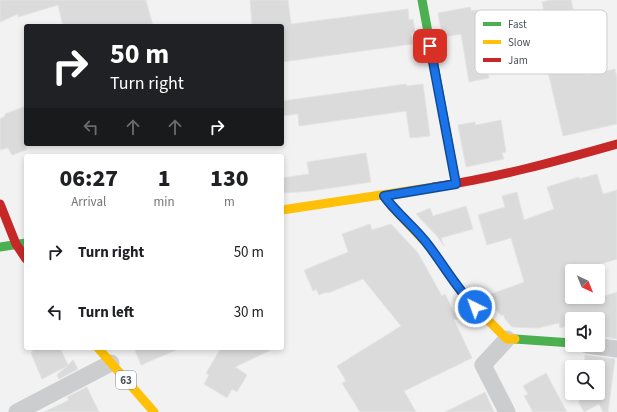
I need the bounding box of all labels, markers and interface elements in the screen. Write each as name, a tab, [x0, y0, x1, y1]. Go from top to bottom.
legend	[475, 10, 607, 74]
text: Fast	[508, 17, 527, 32]
pin	[413, 29, 447, 63]
text: 50 m	[110, 34, 169, 74]
icon: arrive	[419, 35, 441, 57]
text: Slow	[508, 35, 531, 50]
icon: right	[44, 40, 96, 92]
text: Jam	[508, 53, 528, 68]
text: Turn right	[110, 71, 184, 96]
icon: left	[80, 116, 102, 138]
icon: ahead	[122, 116, 144, 138]
icon: ahead	[164, 116, 186, 138]
icon: right	[206, 116, 228, 138]
text: 06:27	[59, 161, 118, 196]
text: 1	[158, 161, 171, 196]
text: 130	[210, 161, 249, 196]
text: Arrival	[71, 193, 106, 211]
text: min	[154, 193, 175, 211]
text: m	[224, 193, 235, 211]
icon: right	[44, 241, 66, 263]
text: Turn right	[78, 242, 144, 263]
text: 50 m	[234, 242, 264, 263]
north arrow	[565, 264, 605, 304]
map controls	[565, 264, 605, 400]
position arrow	[454, 286, 496, 328]
icon: left	[44, 301, 66, 323]
text: Turn left	[78, 302, 134, 323]
text: 30 m	[234, 302, 264, 323]
button: sound	[565, 312, 605, 352]
button: search	[565, 360, 605, 400]
road number: 63	[116, 371, 136, 389]

